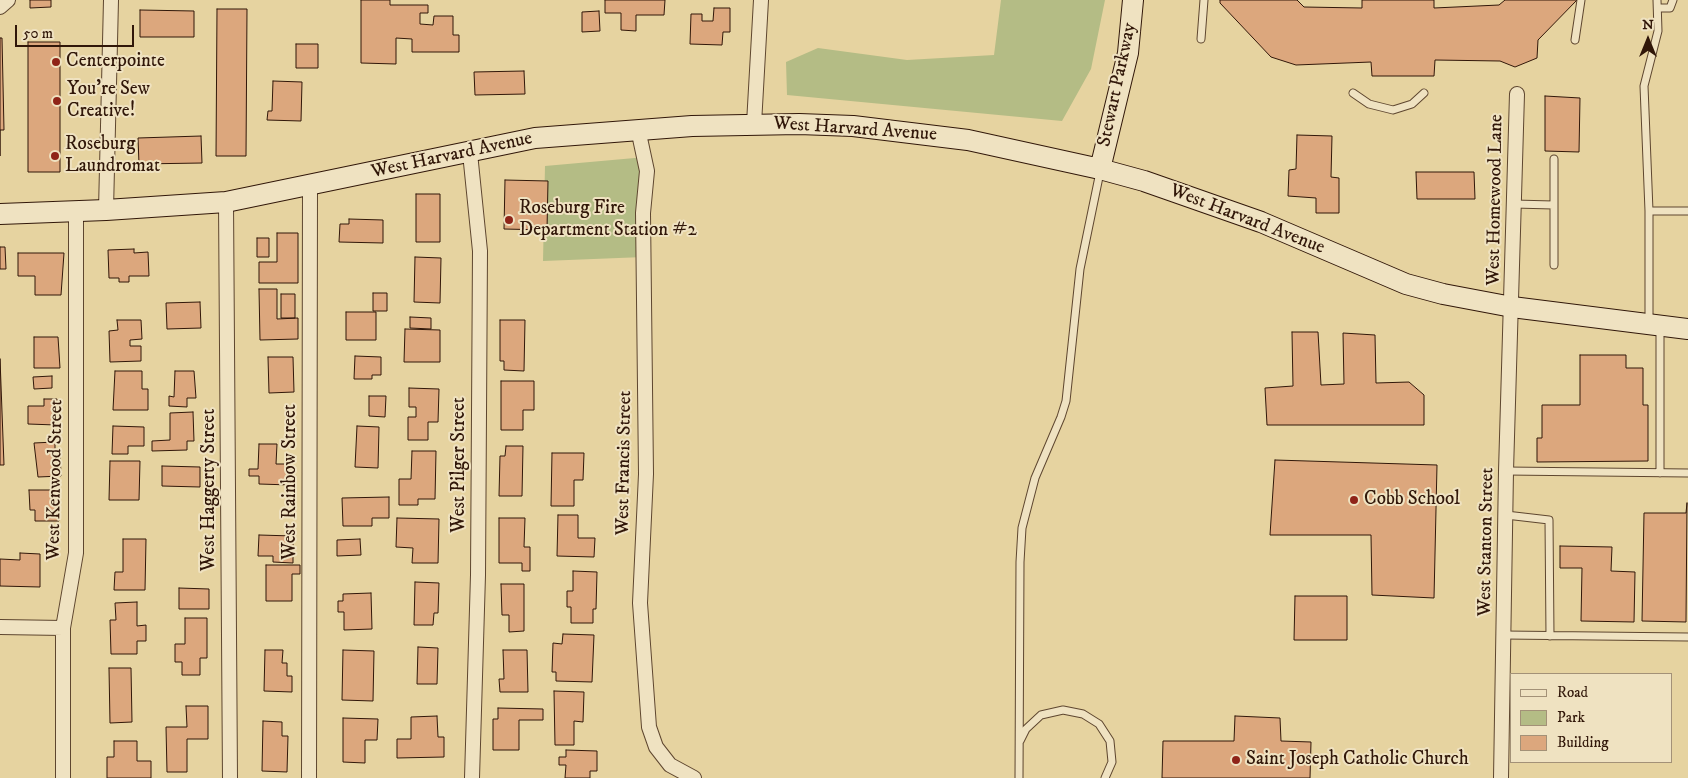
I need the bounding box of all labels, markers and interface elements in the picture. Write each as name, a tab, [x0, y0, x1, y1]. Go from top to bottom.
scale bar	[18, 15, 136, 47]
north arrow	[1623, 15, 1673, 65]
text: N	[1642, 16, 1654, 34]
street label: Stewart Parkway	[1094, 21, 1142, 149]
text: 50 m	[23, 24, 53, 43]
place label: Centerpointe	[66, 51, 165, 73]
marker: Centerpointe	[50, 56, 62, 68]
place label: You're Sew Creative!	[67, 79, 150, 123]
marker: You're Sew Creative!	[51, 95, 63, 107]
street label: West Harvard Avenue	[772, 113, 938, 147]
street label: West Homewood Lane	[1483, 114, 1509, 286]
street label: West Harvard Avenue	[369, 128, 535, 184]
place label: Roseburg Laundromat	[65, 134, 160, 178]
marker: Roseburg Laundromat	[49, 150, 61, 162]
street label: West Harvard Avenue	[1166, 180, 1328, 260]
place label: Roseburg Fire Department Station #2	[519, 198, 697, 242]
marker: Roseburg Fire Department Station #2	[503, 214, 515, 226]
street label: West Francis Street	[612, 390, 638, 536]
street label: West Pilger Street	[449, 397, 471, 533]
street label: West Kenwood Street	[43, 399, 69, 561]
street label: West Rainbow Street	[280, 404, 302, 560]
street label: West Haggerty Street	[199, 409, 221, 571]
street label: West Stanton Street	[1474, 467, 1500, 617]
place label: Cobb School	[1364, 489, 1460, 511]
marker: Cobb School	[1348, 494, 1360, 506]
legend	[1510, 673, 1673, 763]
text: Road	[1557, 683, 1588, 702]
text: Park	[1557, 708, 1585, 727]
text: Building	[1557, 733, 1609, 752]
place label: Saint Joseph Catholic Church	[1246, 749, 1469, 771]
marker: Saint Joseph Catholic Church	[1230, 754, 1242, 766]

